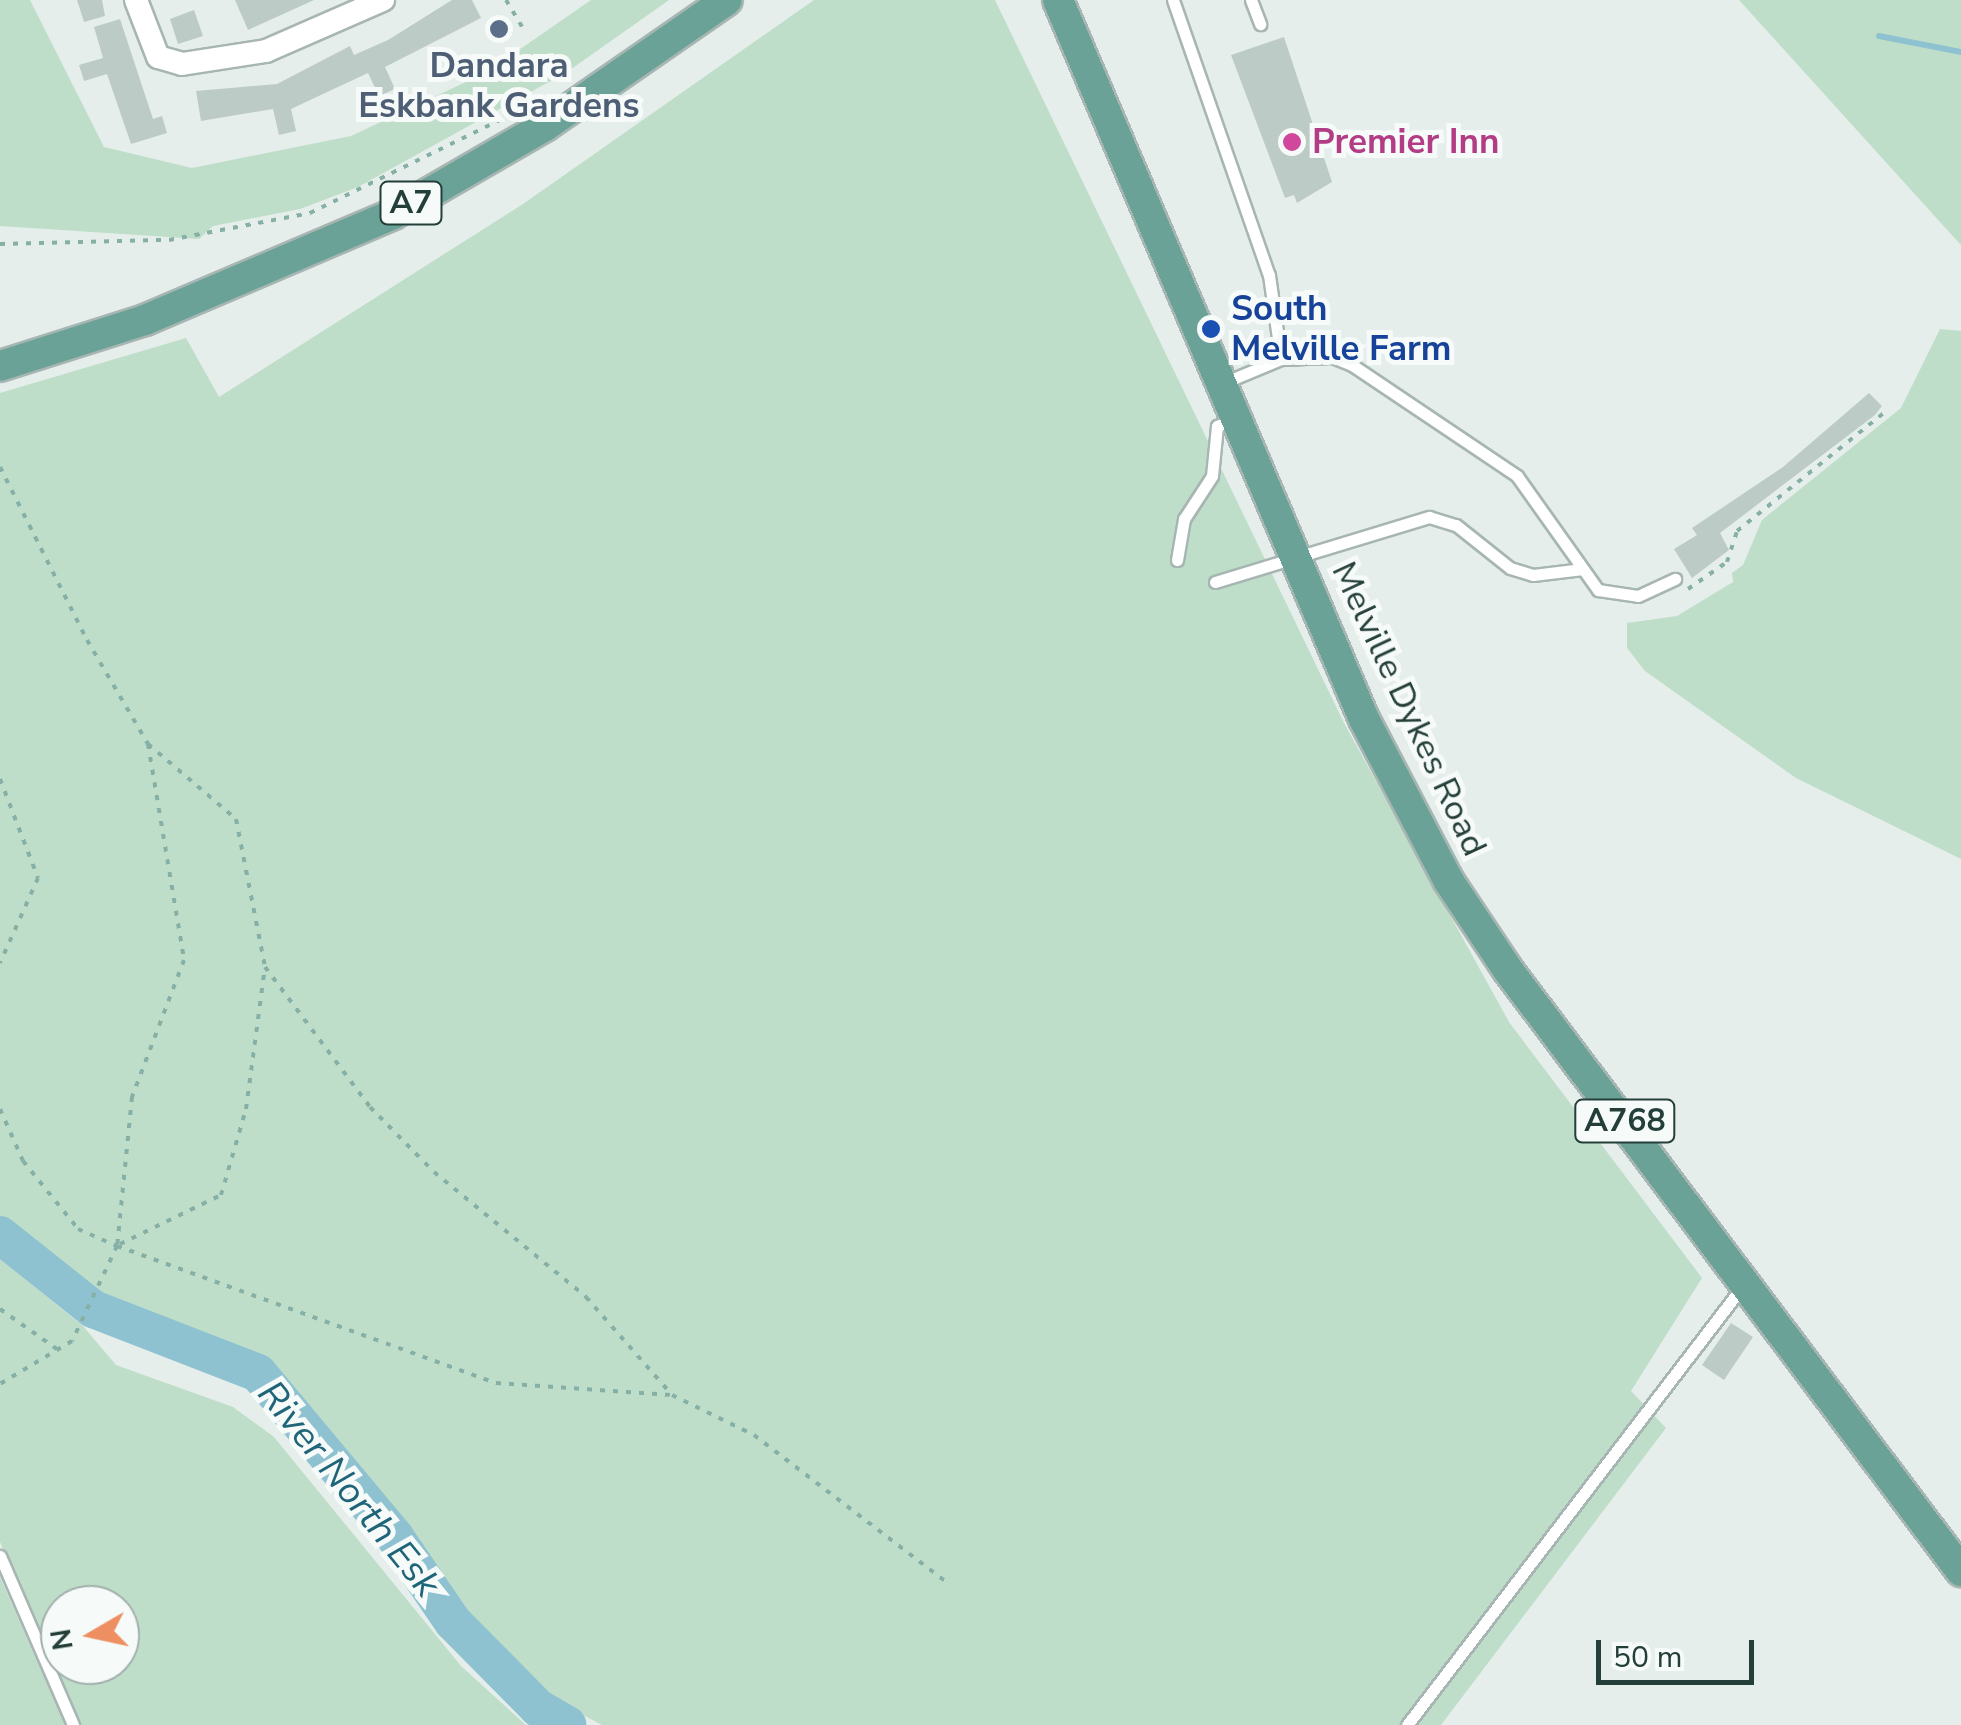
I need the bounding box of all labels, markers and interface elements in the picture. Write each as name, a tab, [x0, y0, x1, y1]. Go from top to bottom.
marker: Dandara Eskbank Gardens	[488, 18, 510, 40]
place label: Dandara Eskbank Gardens	[358, 45, 640, 127]
place label: Premier Inn	[1312, 121, 1499, 163]
marker: Premier Inn	[1281, 131, 1303, 153]
road number: A7	[378, 176, 444, 230]
place label: South Melville Farm	[1231, 288, 1452, 370]
marker: South Melville Farm	[1200, 318, 1222, 340]
street label: Melville Dykes Road	[1322, 555, 1496, 863]
road number: A768	[1572, 1094, 1678, 1148]
water label: River North Esk	[248, 1372, 450, 1606]
north arrow	[40, 1585, 140, 1685]
scale bar	[1601, 1620, 1758, 1682]
text: N	[42, 1626, 83, 1653]
text: 50 m	[1613, 1637, 1682, 1678]

